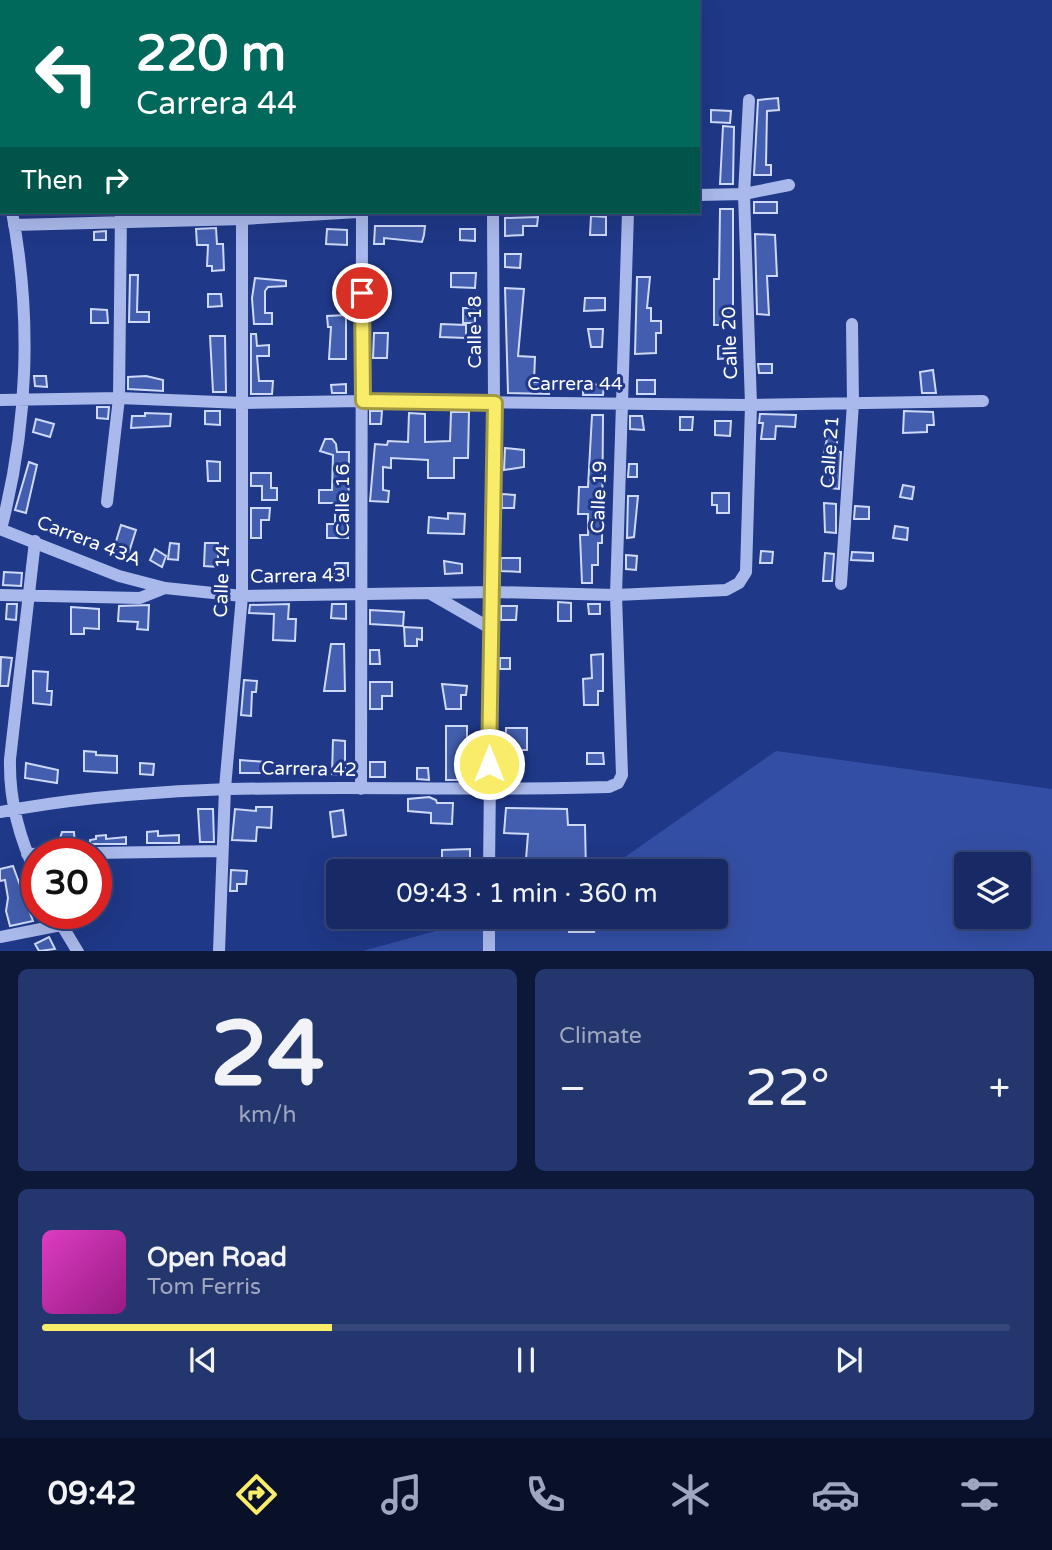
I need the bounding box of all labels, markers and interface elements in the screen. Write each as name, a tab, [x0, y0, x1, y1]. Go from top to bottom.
text: 220 m	[136, 25, 286, 84]
icon: left	[21, 28, 112, 119]
text: Carrera 44	[136, 85, 297, 123]
icon: right	[97, 161, 135, 199]
text: Then	[21, 165, 83, 196]
pin	[332, 263, 392, 323]
icon: arrive	[343, 274, 381, 312]
street label: Calle 18	[464, 295, 486, 368]
street label: Calle 20	[718, 306, 742, 380]
street label: Carrera 44	[527, 373, 623, 395]
street label: Calle 21	[816, 415, 844, 489]
street label: Calle 19	[587, 460, 611, 534]
street label: Calle 16	[332, 463, 354, 536]
street label: Carrera 43A	[34, 511, 144, 571]
street label: Calle 14	[210, 544, 234, 618]
street label: Carrera 43	[250, 564, 346, 588]
position arrow	[452, 727, 526, 801]
street label: Carrera 42	[261, 757, 357, 781]
speed limit sign: 30	[21, 838, 112, 929]
map controls	[954, 852, 1031, 929]
button: layers	[954, 852, 1031, 929]
text: 09:43 · 1 min · 360 m	[396, 878, 658, 909]
text: 24	[210, 1000, 325, 1110]
text: Climate	[559, 1022, 642, 1050]
text: 22°	[745, 1057, 830, 1120]
text: −	[559, 1066, 586, 1112]
text: +	[989, 1066, 1010, 1112]
text: km/h	[239, 1101, 296, 1129]
text: Open Road	[147, 1242, 287, 1273]
text: Tom Ferris	[147, 1273, 261, 1301]
icon: previous	[184, 1341, 222, 1379]
icon: pause	[507, 1341, 545, 1379]
icon: next	[830, 1341, 868, 1379]
icon: directions	[232, 1470, 281, 1519]
icon: music	[377, 1470, 426, 1519]
icon: phone	[521, 1470, 570, 1519]
icon: climate	[666, 1470, 715, 1519]
icon: car	[811, 1470, 860, 1519]
icon: filters	[955, 1470, 1004, 1519]
text: 09:42	[48, 1475, 137, 1513]

